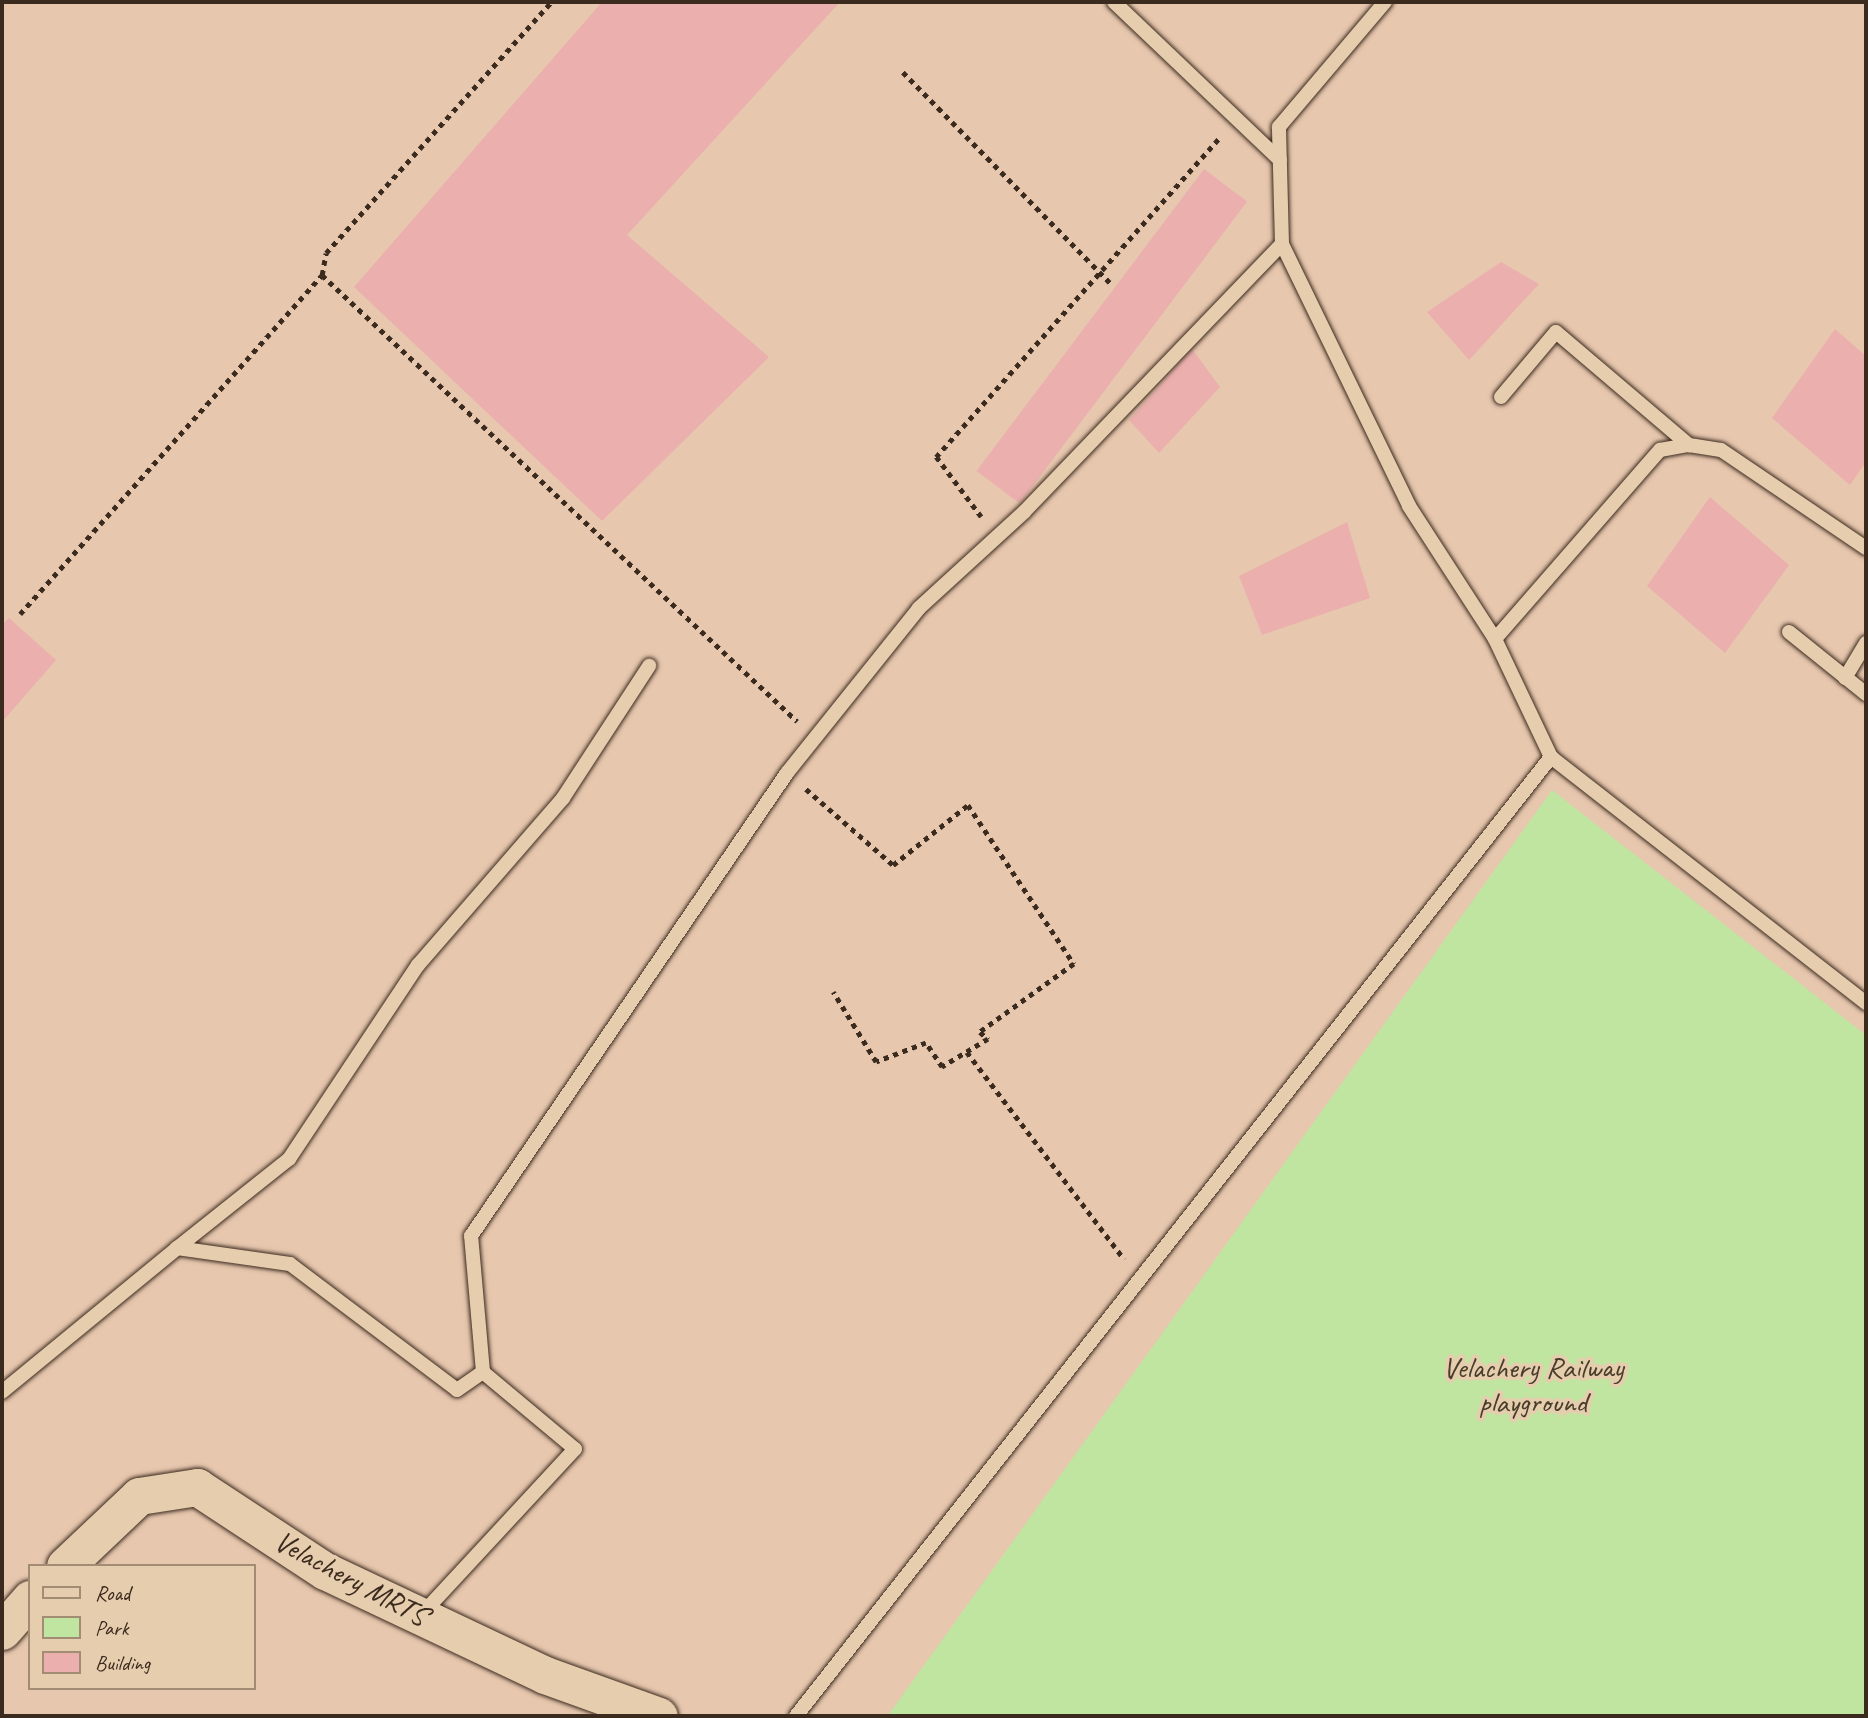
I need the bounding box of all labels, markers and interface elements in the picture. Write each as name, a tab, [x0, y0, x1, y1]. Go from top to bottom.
park label: Velachery Railway playground	[1443, 1349, 1623, 1420]
street label: Velachery MRTS	[269, 1523, 433, 1633]
legend	[28, 1564, 256, 1690]
text: Road	[95, 1580, 130, 1606]
text: Park	[95, 1615, 128, 1641]
text: Building	[95, 1650, 150, 1676]

